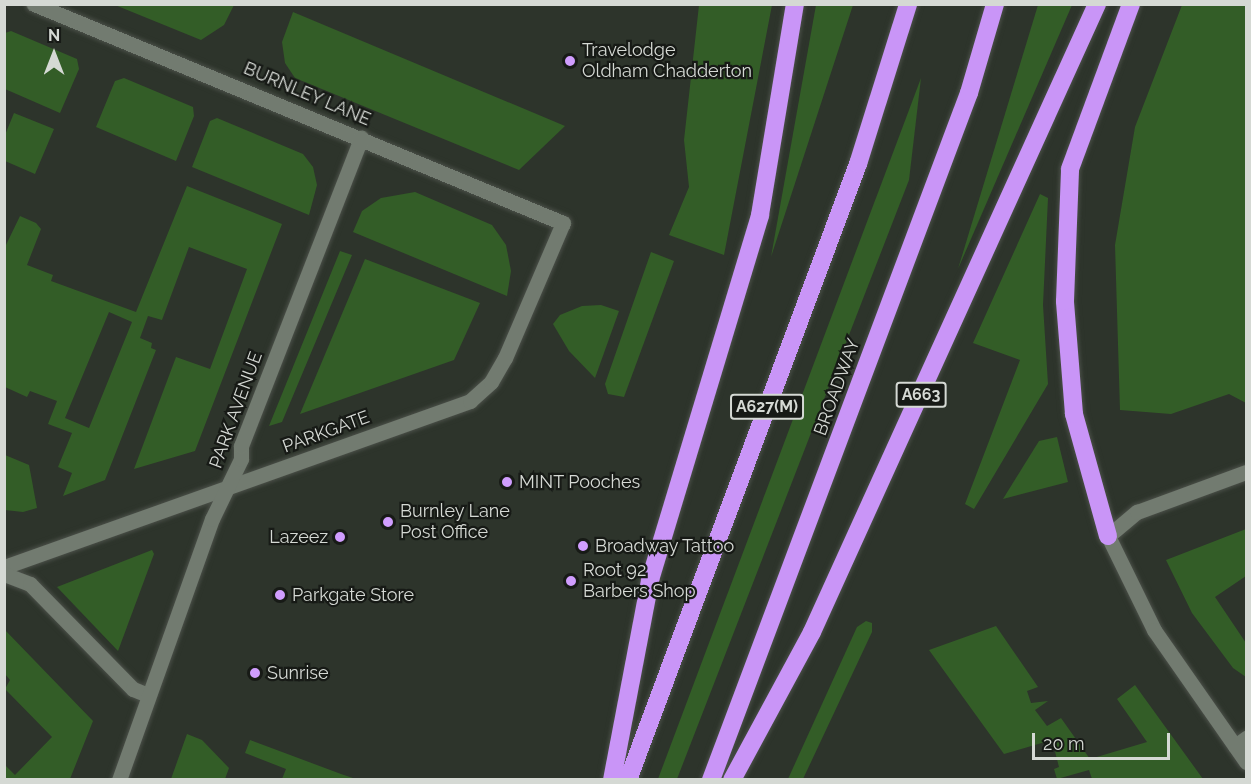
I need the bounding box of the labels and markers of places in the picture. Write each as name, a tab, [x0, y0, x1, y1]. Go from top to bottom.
place label: Travelodge Oldham Chadderton	[582, 40, 752, 82]
marker: Travelodge Oldham Chadderton	[563, 54, 577, 68]
place label: MINT Pooches	[519, 471, 641, 493]
marker: MINT Pooches	[500, 475, 514, 489]
place label: Burnley Lane Post Office	[400, 501, 510, 544]
marker: Burnley Lane Post Office	[381, 515, 395, 529]
place label: Lazeez	[269, 526, 328, 548]
marker: Lazeez	[333, 530, 347, 544]
place label: Broadway Tattoo	[595, 535, 735, 557]
marker: Broadway Tattoo	[576, 539, 590, 553]
place label: Root 92 Barbers Shop	[583, 560, 696, 602]
marker: Root 92 Barbers Shop	[564, 574, 578, 588]
place label: Parkgate Store	[292, 584, 414, 606]
marker: Parkgate Store	[273, 588, 287, 602]
place label: Sunrise	[267, 662, 329, 684]
marker: Sunrise	[248, 666, 262, 680]

